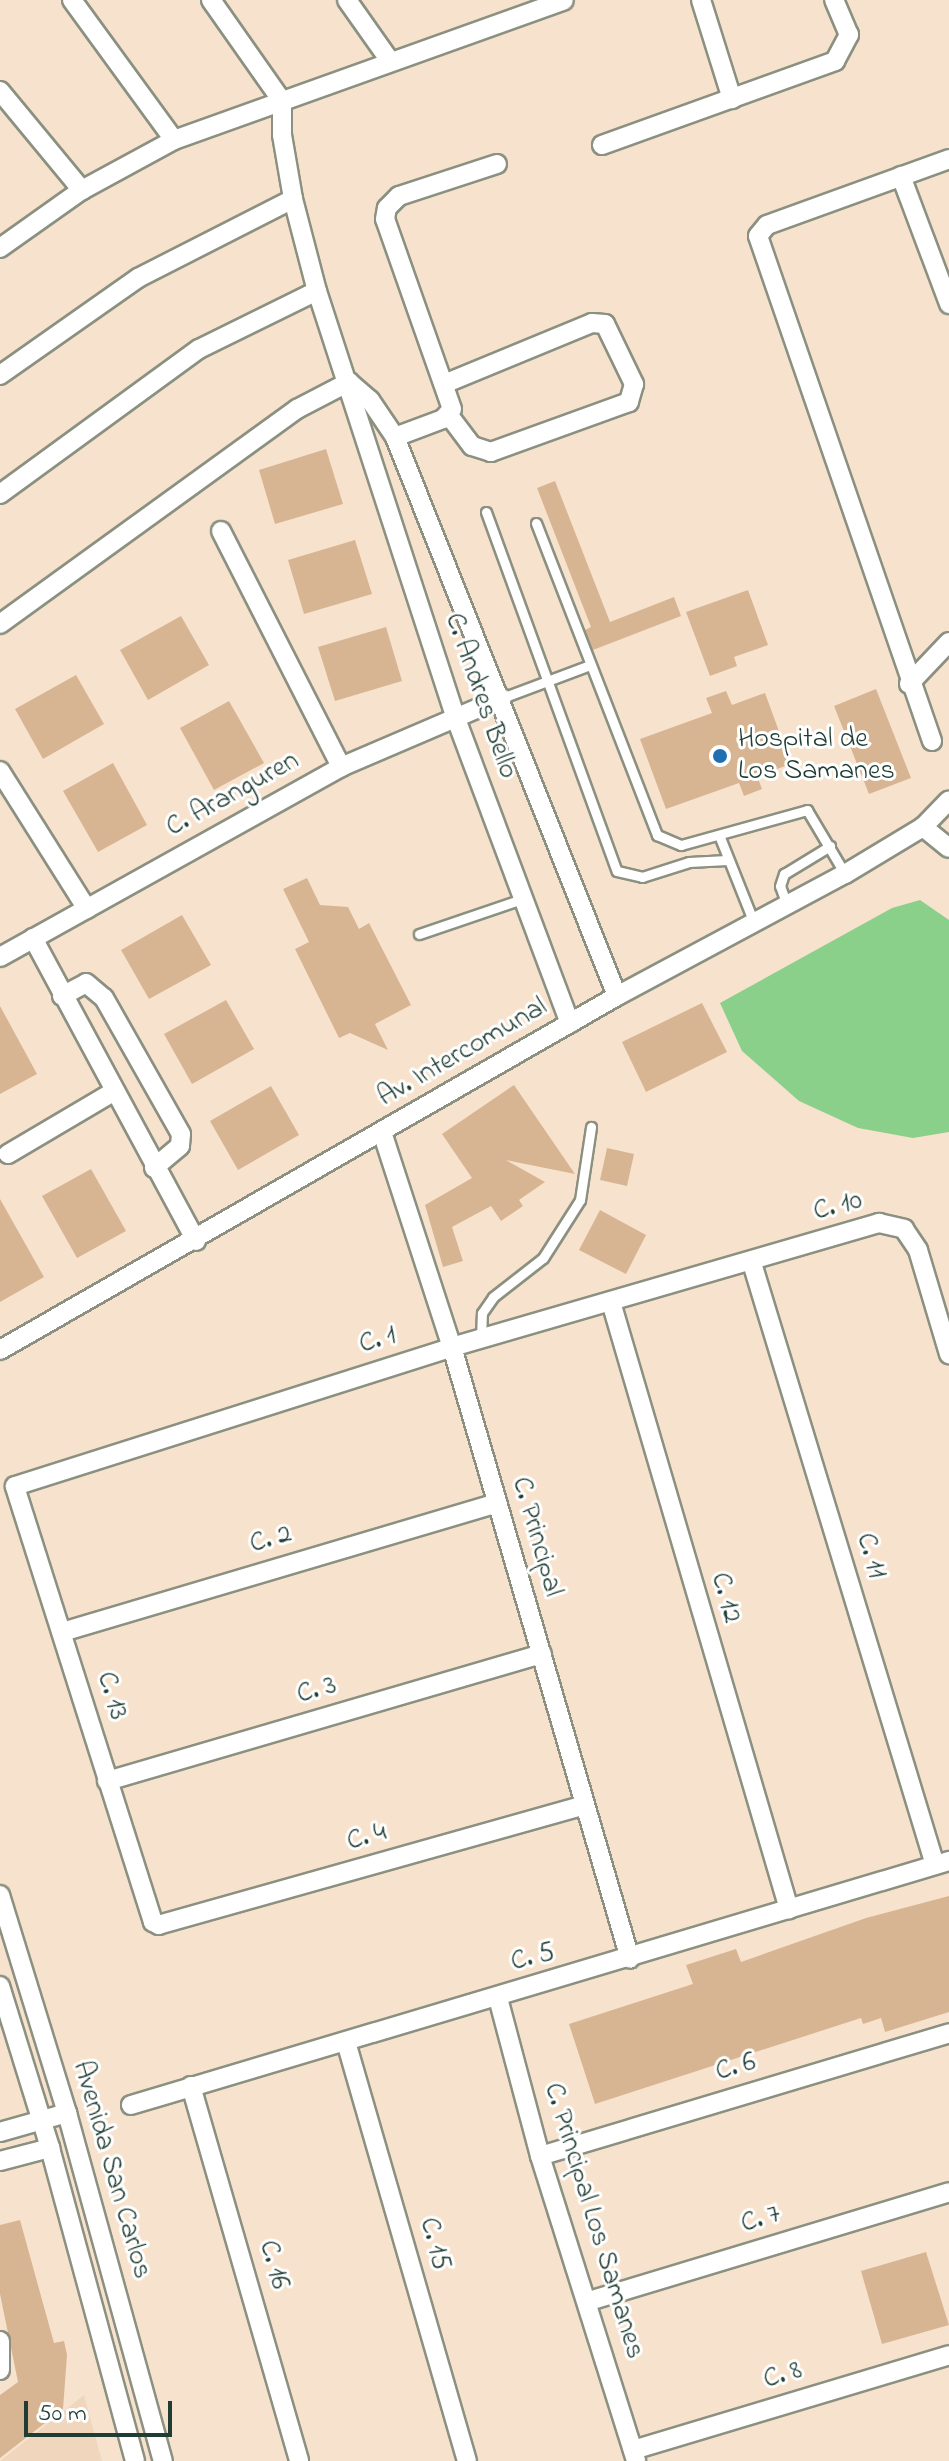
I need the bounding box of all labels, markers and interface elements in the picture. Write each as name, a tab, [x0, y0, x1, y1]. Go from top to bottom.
street label: C. Andres Bello	[436, 609, 524, 783]
place label: Hospital de Los Samanes	[738, 723, 895, 789]
street label: C. Aranguren	[161, 745, 305, 845]
marker: Hospital de Los Samanes	[709, 745, 731, 767]
street label: Av. Intercomunal	[372, 991, 554, 1115]
street label: C. 10	[810, 1184, 866, 1230]
street label: C. 1	[355, 1320, 401, 1362]
street label: C. Principal	[503, 1473, 569, 1601]
street label: C. 2	[246, 1518, 296, 1562]
street label: C. 11	[847, 1529, 893, 1583]
street label: C. 12	[702, 1569, 748, 1627]
street label: C. 13	[88, 1668, 134, 1724]
street label: C. 3	[293, 1669, 341, 1713]
street label: C. 4	[343, 1816, 391, 1860]
street label: C. 5	[507, 1936, 559, 1980]
street label: C. 6	[712, 2046, 760, 2090]
street label: Avenida San Carlos	[64, 2057, 158, 2283]
street label: C. Principal Los Samanes	[535, 2079, 651, 2363]
street label: C. 7	[737, 2198, 785, 2242]
street label: C. 15	[411, 2214, 457, 2274]
street label: C. 16	[250, 2237, 296, 2293]
street label: C. 8	[760, 2354, 806, 2398]
scale bar	[28, 2385, 176, 2435]
text: 50 m	[38, 2397, 87, 2432]

